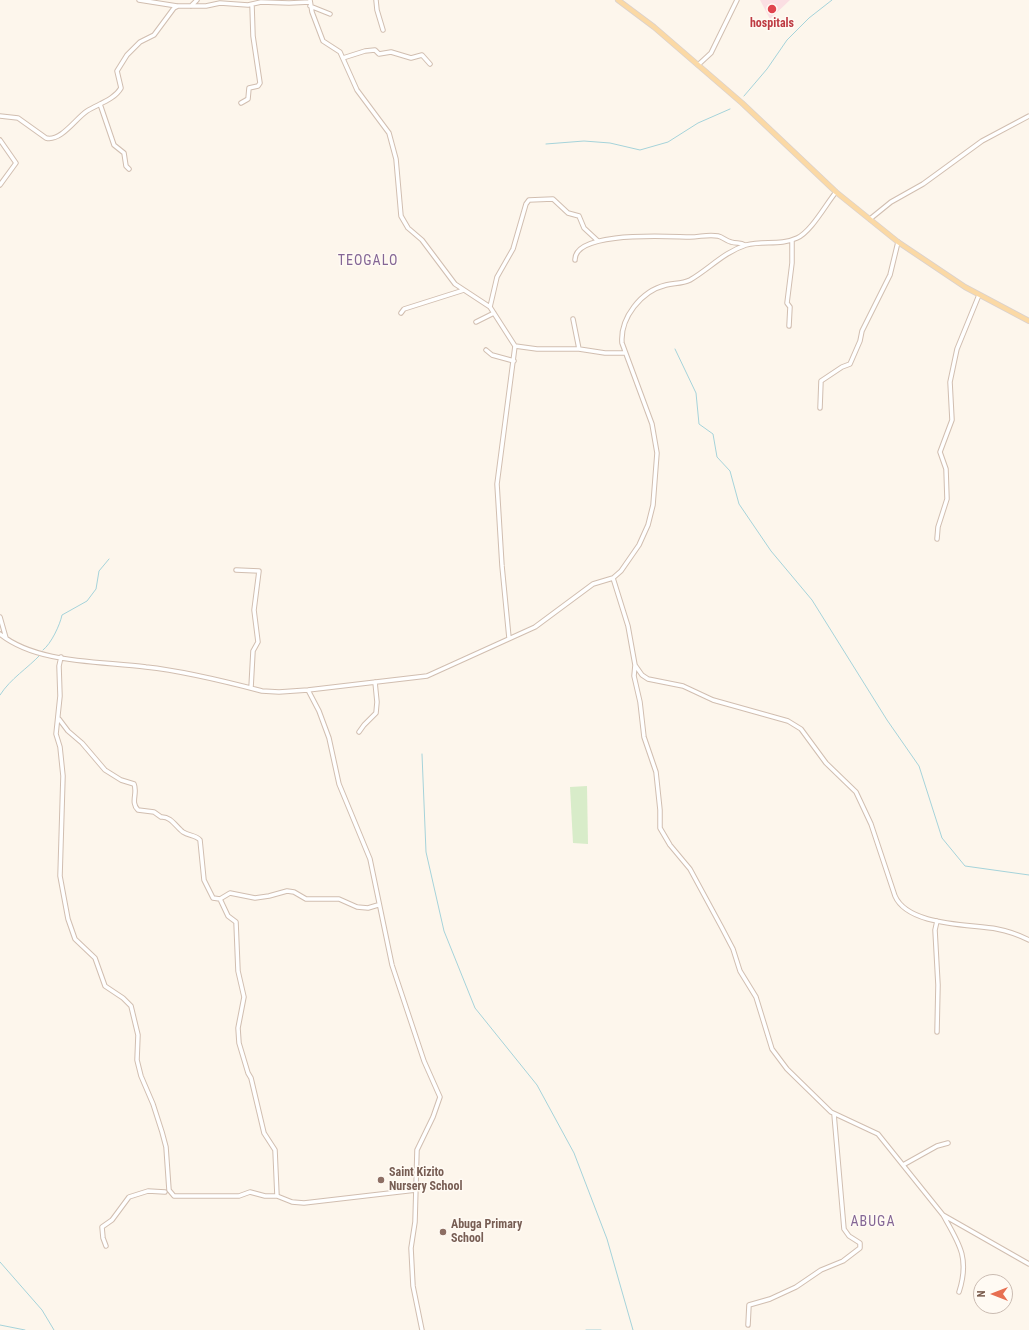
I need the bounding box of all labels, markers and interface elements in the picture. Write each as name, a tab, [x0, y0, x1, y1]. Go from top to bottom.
marker: hospitals	[766, 3, 778, 15]
place label: hospitals	[750, 17, 794, 31]
district label: TEOGALO	[338, 253, 398, 269]
place label: Saint Kizito Nursery School	[389, 1166, 462, 1194]
marker: Saint Kizito Nursery School	[376, 1175, 386, 1185]
district label: ABUGA	[851, 1214, 895, 1230]
place label: Abuga Primary School	[451, 1218, 522, 1246]
marker: Abuga Primary School	[438, 1227, 448, 1237]
north arrow	[973, 1274, 1013, 1314]
text: N	[975, 1291, 988, 1297]

